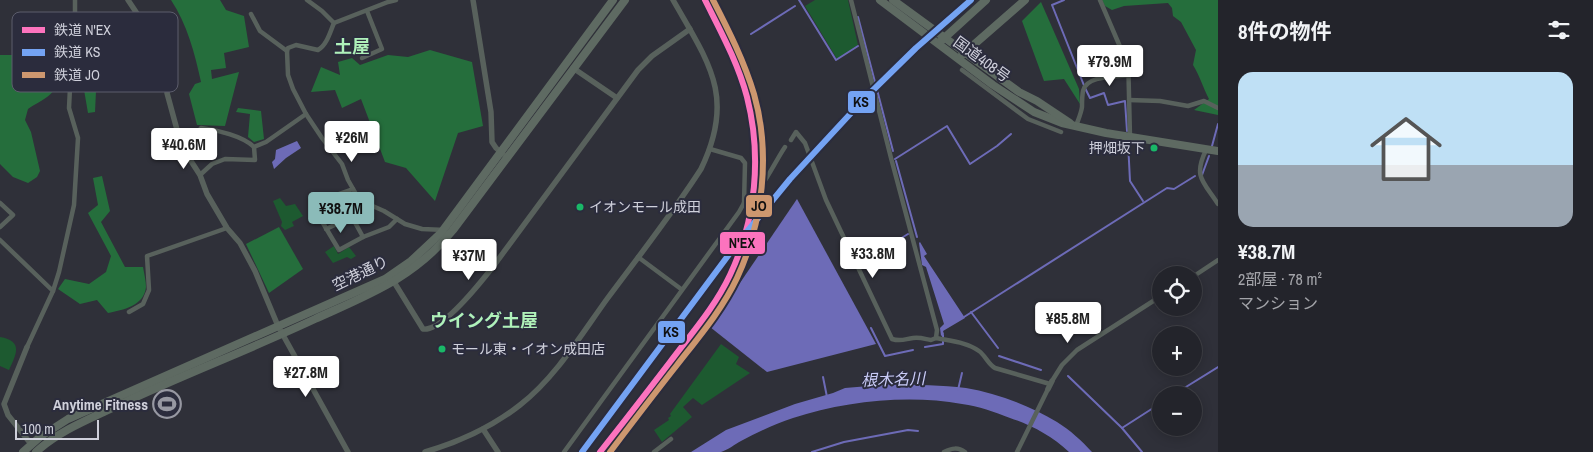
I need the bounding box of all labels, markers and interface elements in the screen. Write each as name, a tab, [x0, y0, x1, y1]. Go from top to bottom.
legend	[12, 12, 178, 92]
icon: filters	[1545, 16, 1573, 44]
text: 8件の物件	[1238, 17, 1332, 46]
text: 鉄道 N'EX	[54, 21, 111, 39]
street label: 国道408号	[949, 31, 1015, 87]
district label: 土屋	[334, 34, 370, 59]
text: 鉄道 KS	[54, 43, 101, 61]
pin: ¥79.9M	[1069, 44, 1151, 87]
text: ¥79.9M	[1088, 50, 1132, 72]
text: 鉄道 JO	[54, 66, 100, 84]
line badge: KS	[847, 90, 876, 114]
text: KS	[853, 93, 869, 111]
icon: home	[1361, 104, 1451, 194]
pin: ¥26M	[322, 120, 382, 163]
text: ¥26M	[336, 126, 368, 148]
pin: ¥40.6M	[143, 128, 225, 170]
text: ¥40.6M	[162, 133, 206, 155]
place label: 押畑坂下	[1089, 139, 1145, 157]
marker: 押畑坂下	[1149, 143, 1159, 153]
pin: ¥38.7M	[300, 192, 382, 234]
line badge: JO	[745, 194, 773, 218]
text: ¥38.7M	[319, 197, 363, 219]
text: JO	[751, 197, 767, 215]
place label: イオンモール成田	[589, 198, 701, 216]
marker: イオンモール成田	[575, 202, 585, 212]
line badge: N'EX	[719, 231, 766, 255]
text: N'EX	[729, 234, 756, 252]
pin: ¥33.8M	[832, 236, 914, 279]
text: ¥38.7M	[1238, 237, 1295, 266]
pin: ¥37M	[439, 238, 499, 281]
text: ¥33.8M	[851, 242, 895, 264]
text: ¥37M	[453, 244, 485, 266]
street label: 空港通り	[328, 250, 392, 296]
map controls	[1152, 266, 1202, 436]
button: locate	[1152, 266, 1202, 316]
text: 2部屋 · 78 m²	[1238, 268, 1322, 290]
text: マンション	[1238, 292, 1318, 314]
pin: ¥85.8M	[1027, 302, 1109, 344]
text: ¥85.8M	[1046, 307, 1090, 329]
district label: ウイング土屋	[430, 308, 538, 333]
line badge: KS	[657, 320, 686, 344]
text: KS	[663, 323, 679, 341]
button: +	[1152, 326, 1202, 376]
place label: モール東・イオン成田店	[451, 340, 605, 358]
marker: モール東・イオン成田店	[437, 344, 447, 354]
pin: ¥27.8M	[265, 356, 347, 398]
text: ¥27.8M	[284, 361, 328, 383]
water label: 根木名川	[861, 367, 927, 391]
button: −	[1152, 386, 1202, 436]
sports icon: Anytime Fitness	[152, 389, 182, 419]
place label: Anytime Fitness	[53, 394, 148, 415]
scale bar	[15, 417, 99, 440]
text: 100 m	[22, 420, 54, 438]

